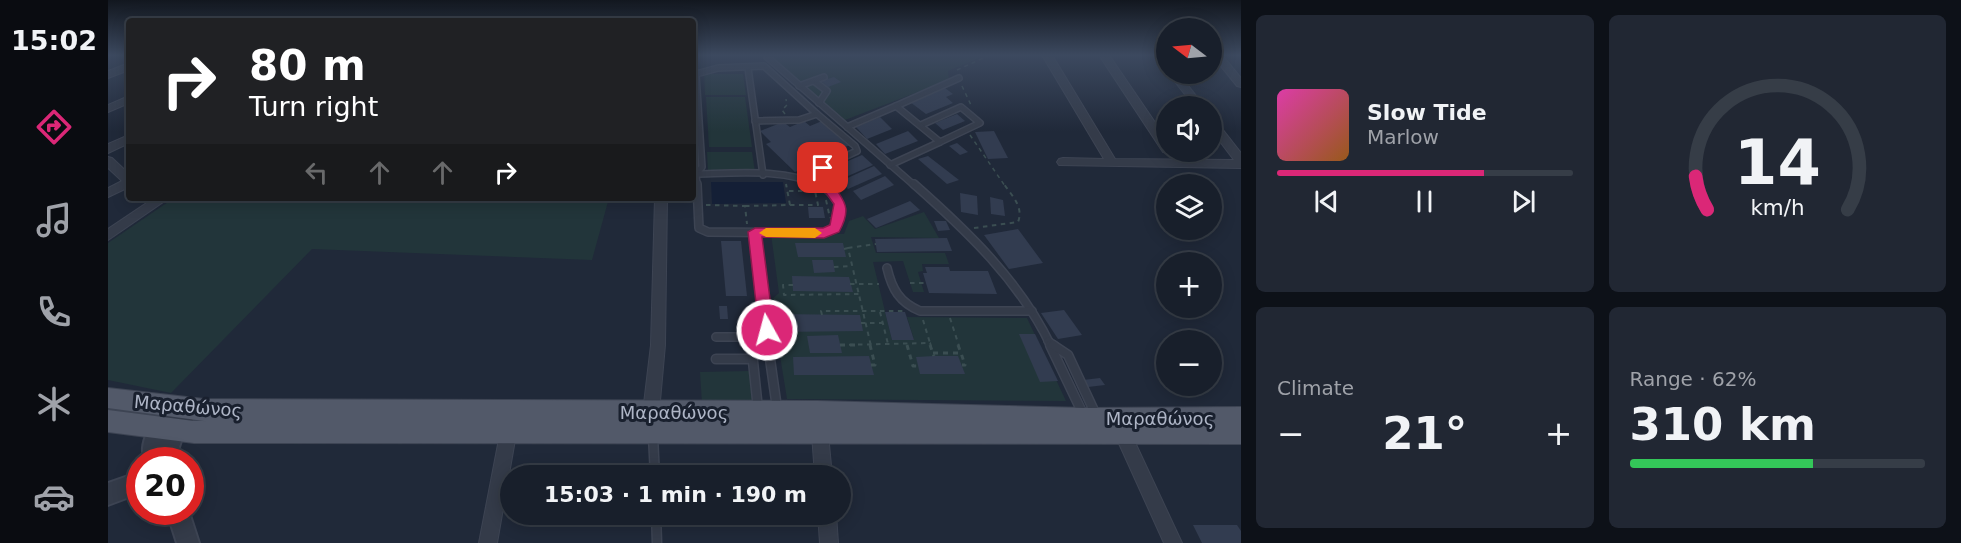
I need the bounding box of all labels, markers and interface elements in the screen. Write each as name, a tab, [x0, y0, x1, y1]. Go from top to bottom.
north arrow	[1156, 18, 1222, 84]
map controls	[1156, 18, 1222, 396]
text: 15:02	[11, 25, 97, 56]
text: 80 m	[249, 41, 366, 90]
icon: right	[150, 42, 228, 120]
text: Turn right	[249, 91, 378, 122]
button: sound	[1156, 96, 1222, 162]
text: Slow Tide	[1367, 100, 1487, 125]
icon: directions	[33, 106, 75, 148]
text: Marlow	[1367, 125, 1439, 149]
text: 14	[1734, 127, 1821, 200]
pin	[797, 142, 848, 193]
icon: arrive	[806, 151, 839, 184]
icon: left	[300, 156, 333, 189]
icon: ahead	[363, 156, 396, 189]
icon: ahead	[426, 156, 459, 189]
icon: right	[489, 156, 522, 189]
button: layers	[1156, 174, 1222, 240]
icon: previous	[1310, 185, 1343, 218]
icon: pause	[1408, 185, 1441, 218]
icon: next	[1507, 185, 1540, 218]
text: km/h	[1750, 196, 1804, 221]
icon: music	[33, 199, 75, 241]
button: +	[1156, 252, 1222, 318]
icon: phone	[33, 291, 75, 333]
position arrow	[735, 298, 799, 362]
button: −	[1156, 330, 1222, 396]
text: Range · 62%	[1630, 367, 1756, 391]
text: Climate	[1277, 376, 1354, 400]
icon: climate	[33, 383, 75, 425]
street label: Μαραθώνος	[133, 391, 243, 421]
text: 310 km	[1630, 398, 1816, 451]
street label: Μαραθώνος	[620, 402, 728, 423]
text: 21°	[1382, 407, 1467, 460]
street label: Μαραθώνος	[1106, 408, 1214, 429]
text: −	[1277, 414, 1305, 453]
text: +	[1545, 414, 1573, 453]
speed limit sign: 20	[126, 447, 204, 525]
icon: car	[33, 476, 75, 518]
text: 15:03 · 1 min · 190 m	[544, 482, 807, 507]

